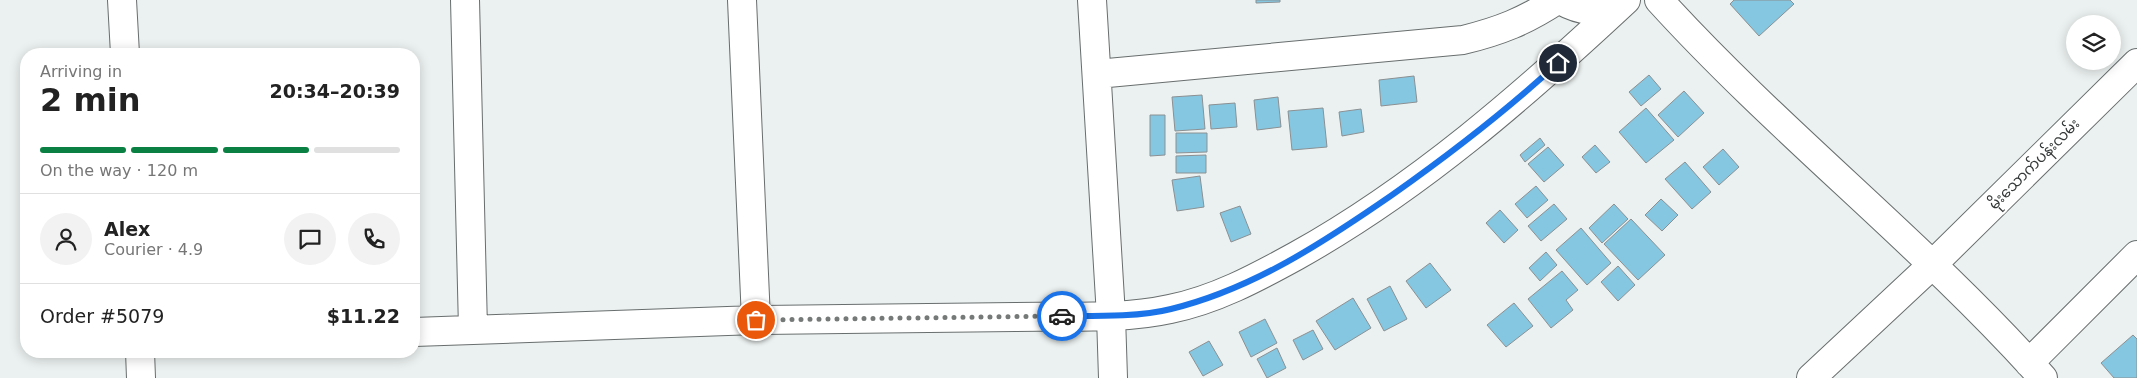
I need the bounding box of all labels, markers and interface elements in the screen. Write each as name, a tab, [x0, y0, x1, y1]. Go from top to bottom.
map controls	[2066, 15, 2121, 70]
button: layers	[2066, 15, 2121, 70]
pin	[1537, 42, 1579, 84]
icon: home	[1544, 49, 1572, 77]
text: Arriving in	[40, 62, 122, 81]
text: 20:34–20:39	[270, 80, 400, 102]
text: 2 min	[40, 81, 141, 119]
street label: မိုးသောက်ပန်းလမ်း	[1984, 114, 2085, 215]
text: On the way · 120 m	[40, 161, 198, 180]
button: person	[40, 213, 92, 265]
button: chat	[284, 213, 336, 265]
button: phone	[348, 213, 400, 265]
text: Alex	[104, 218, 150, 240]
text: Courier · 4.9	[104, 240, 203, 259]
courier	[1037, 291, 1087, 341]
pin	[735, 299, 777, 341]
icon: car	[1048, 302, 1076, 330]
text: Order #5079	[40, 305, 164, 327]
text: $11.22	[327, 305, 400, 327]
icon: bag	[742, 306, 770, 334]

